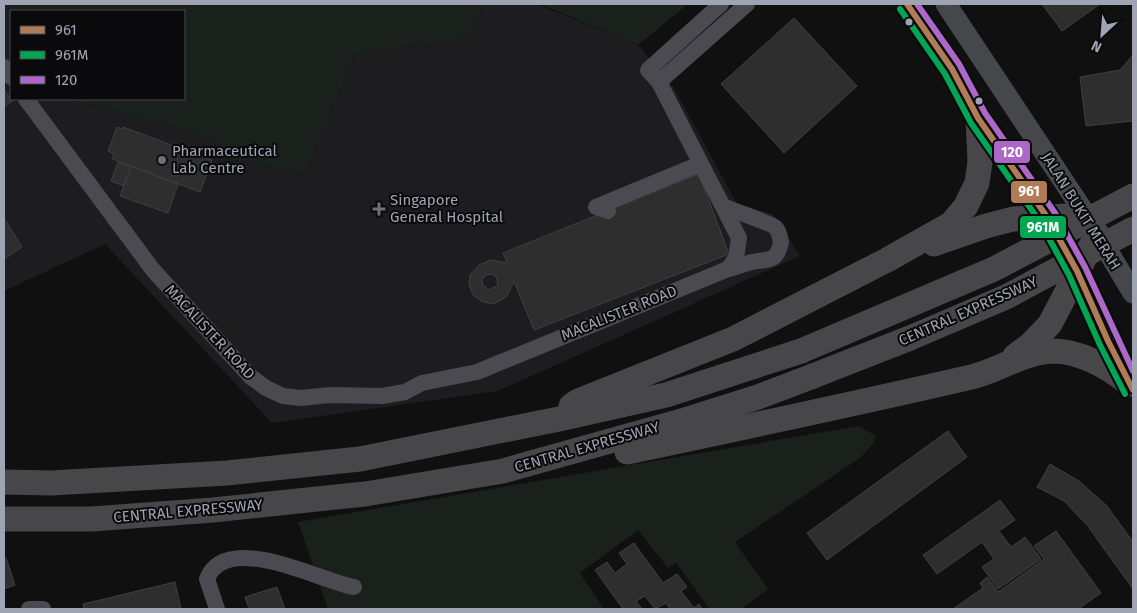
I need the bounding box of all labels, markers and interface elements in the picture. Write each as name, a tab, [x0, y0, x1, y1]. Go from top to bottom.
legend	[10, 10, 185, 100]
north arrow	[1077, 10, 1127, 60]
unlabelled marker	[904, 17, 914, 27]
text: 961	[55, 21, 77, 39]
text: N	[1089, 37, 1104, 56]
text: 961M	[55, 46, 88, 64]
text: 120	[55, 71, 77, 89]
unlabelled marker	[974, 96, 984, 106]
line badge: 120	[993, 140, 1031, 164]
place label: Pharmaceutical Lab Centre	[172, 142, 278, 177]
text: 120	[1001, 144, 1023, 161]
street label: JALAN BUKIT MERAH	[1038, 149, 1124, 273]
marker: Pharmaceutical Lab Centre	[156, 154, 168, 166]
line badge: 961	[1010, 180, 1048, 204]
text: 961	[1018, 183, 1040, 200]
place label: Singapore General Hospital	[390, 191, 504, 226]
marker: Singapore General Hospital	[372, 202, 386, 216]
line badge: 961M	[1019, 215, 1067, 239]
text: 961M	[1027, 219, 1059, 236]
street label: CENTRAL EXPRESSWAY	[896, 272, 1041, 350]
street label: MACALISTER ROAD	[161, 281, 259, 383]
street label: MACALISTER ROAD	[559, 282, 679, 344]
street label: CENTRAL EXPRESSWAY	[512, 417, 662, 476]
street label: CENTRAL EXPRESSWAY	[113, 495, 264, 526]

